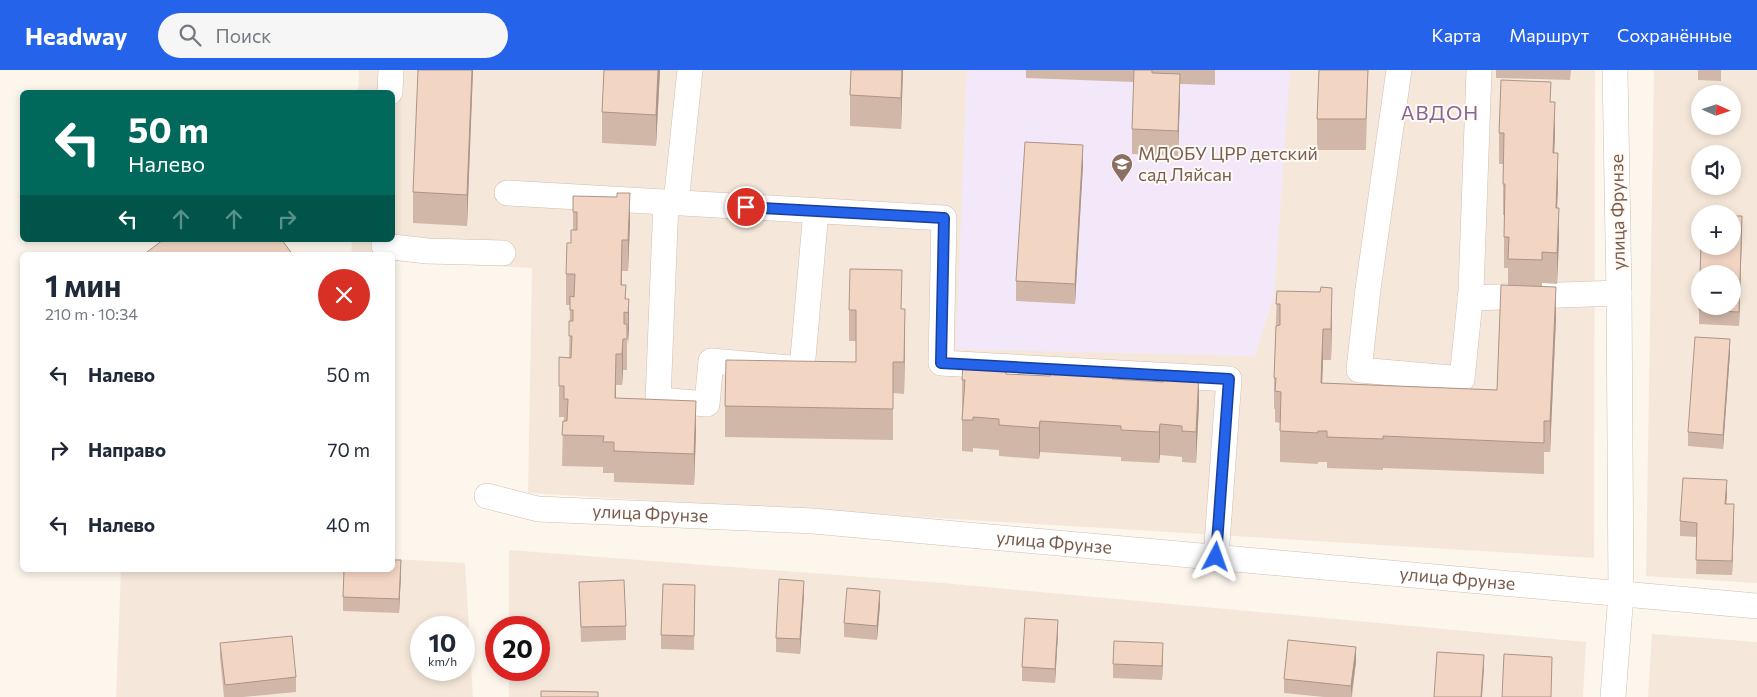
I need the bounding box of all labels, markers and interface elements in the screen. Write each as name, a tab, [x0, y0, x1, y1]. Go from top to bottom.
search box	[158, 13, 508, 58]
text: Headway	[25, 21, 128, 50]
icon: search	[176, 21, 204, 49]
text: Поиск	[216, 24, 272, 47]
text: Карта	[1432, 24, 1481, 46]
text: Маршрут	[1509, 24, 1589, 46]
text: Сохранённые	[1617, 24, 1732, 46]
north arrow	[1691, 85, 1741, 135]
map controls	[1691, 85, 1741, 315]
district label: АВДОН	[1401, 100, 1479, 124]
text: 50 m	[128, 107, 209, 150]
icon: left	[45, 110, 110, 175]
place label: МДОБУ ЦРР детский сад Ляйсан	[1138, 142, 1318, 185]
button: sound	[1691, 145, 1741, 195]
text: Налево	[128, 150, 205, 177]
school or university icon: МДОБУ ЦРР детский сад Ляйсан	[1110, 152, 1134, 183]
street label: улица Фрунзе	[1605, 154, 1629, 270]
pin	[725, 186, 767, 228]
icon: arrive	[732, 193, 760, 221]
icon: left	[114, 205, 142, 233]
icon: ahead	[167, 205, 195, 233]
icon: ahead	[220, 205, 248, 233]
icon: right	[273, 205, 301, 233]
button: +	[1691, 205, 1741, 255]
button: −	[1691, 265, 1741, 315]
text: 1 мин	[45, 266, 121, 303]
button: close	[318, 269, 370, 321]
text: 210 m · 10:34	[45, 304, 138, 323]
icon: left	[45, 361, 73, 389]
text: Налево	[88, 363, 155, 386]
text: 50 m	[326, 363, 370, 386]
icon: right	[45, 436, 73, 464]
text: Направо	[88, 438, 166, 461]
text: 70 m	[327, 438, 370, 461]
street label: улица Фрунзе	[592, 499, 709, 526]
icon: left	[45, 511, 73, 539]
text: Налево	[88, 513, 155, 536]
text: 40 m	[326, 513, 370, 536]
street label: улица Фрунзе	[995, 526, 1113, 558]
position arrow	[1189, 530, 1241, 582]
street label: улица Фрунзе	[1399, 562, 1516, 594]
speed limit sign: 20	[485, 616, 550, 681]
text: 10	[429, 627, 456, 657]
text: km/h	[428, 654, 457, 668]

